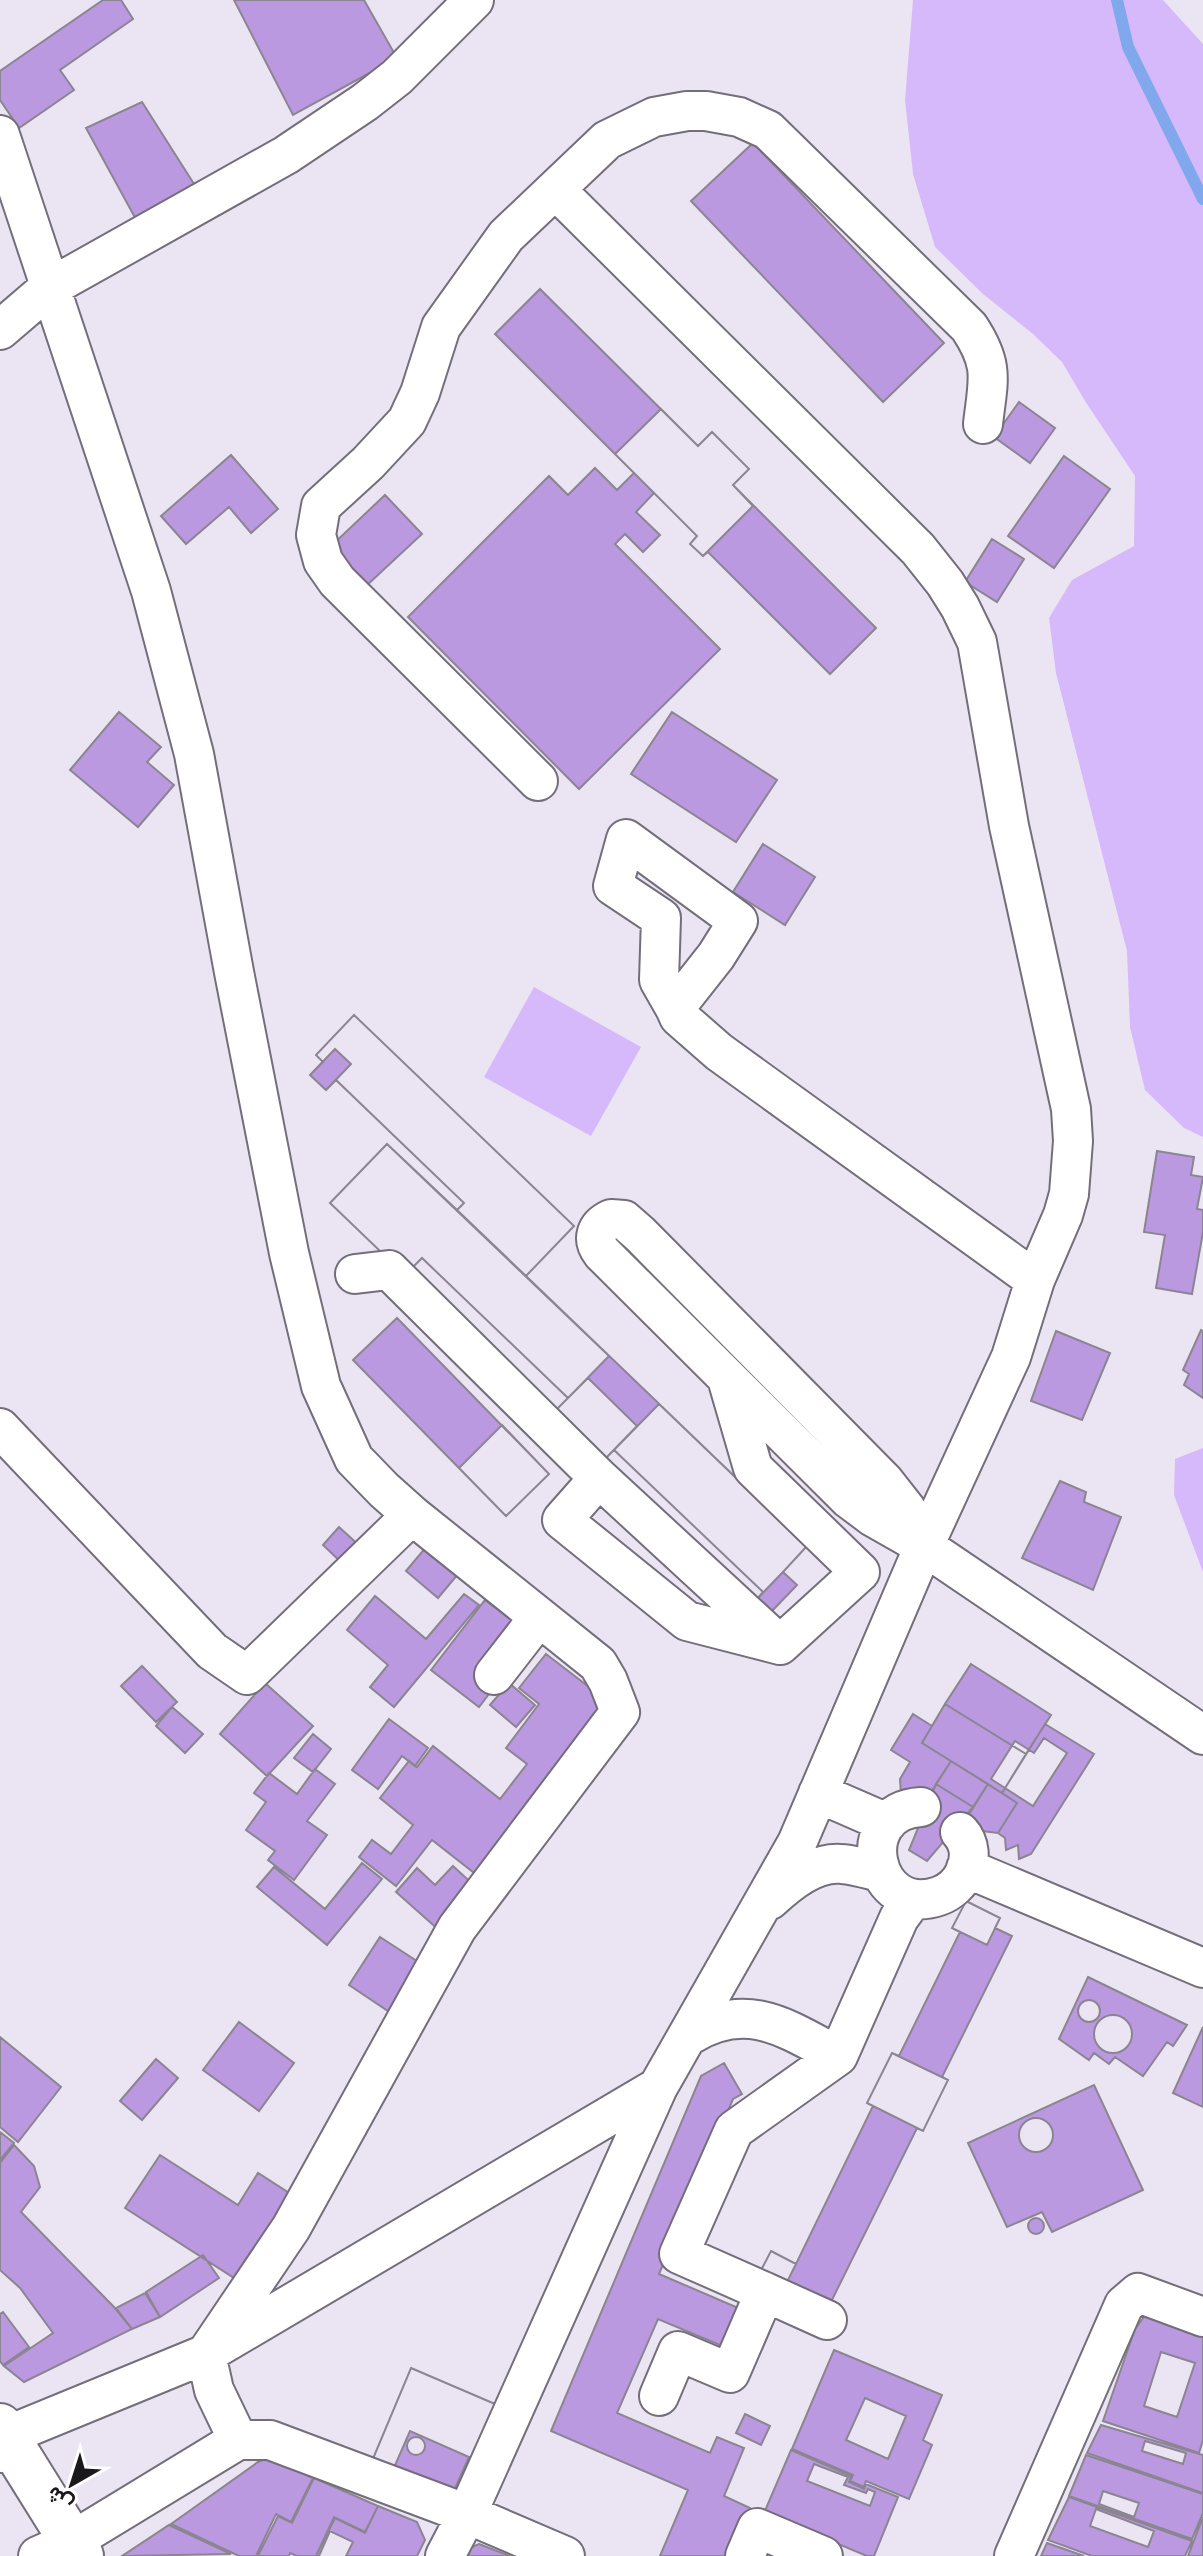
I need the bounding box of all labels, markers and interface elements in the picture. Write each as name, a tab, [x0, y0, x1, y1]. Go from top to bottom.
north arrow	[32, 2444, 112, 2524]
text: ش	[41, 2480, 78, 2518]

